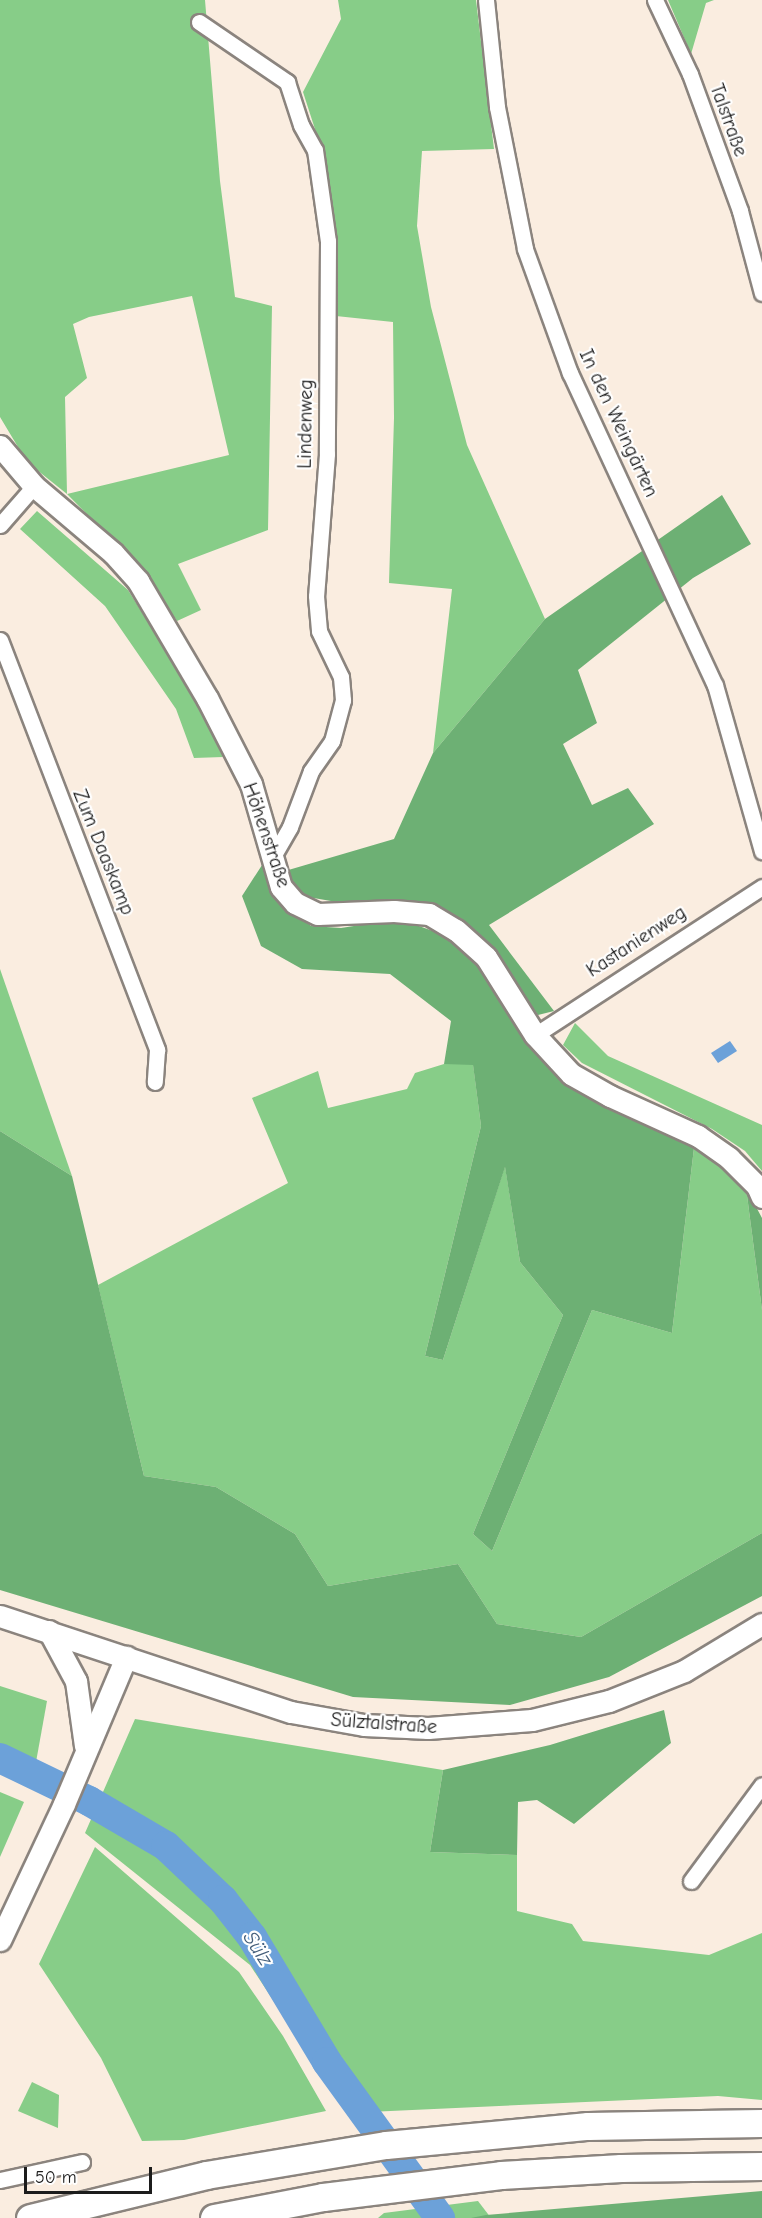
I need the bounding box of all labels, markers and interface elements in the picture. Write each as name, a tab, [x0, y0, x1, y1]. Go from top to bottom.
street label: Talstraße	[705, 80, 753, 160]
street label: In den Weingärten	[574, 345, 664, 501]
street label: Lindenweg	[292, 379, 318, 469]
street label: Höhenstraße	[238, 779, 296, 891]
street label: Zum Daaskamp	[68, 786, 140, 918]
street label: Kastanienweg	[582, 900, 690, 982]
street label: Sülztalstraße	[330, 1707, 438, 1739]
water label: Sülz	[238, 1926, 278, 1970]
scale bar	[27, 2155, 154, 2193]
text: 50 m	[35, 2167, 77, 2188]

